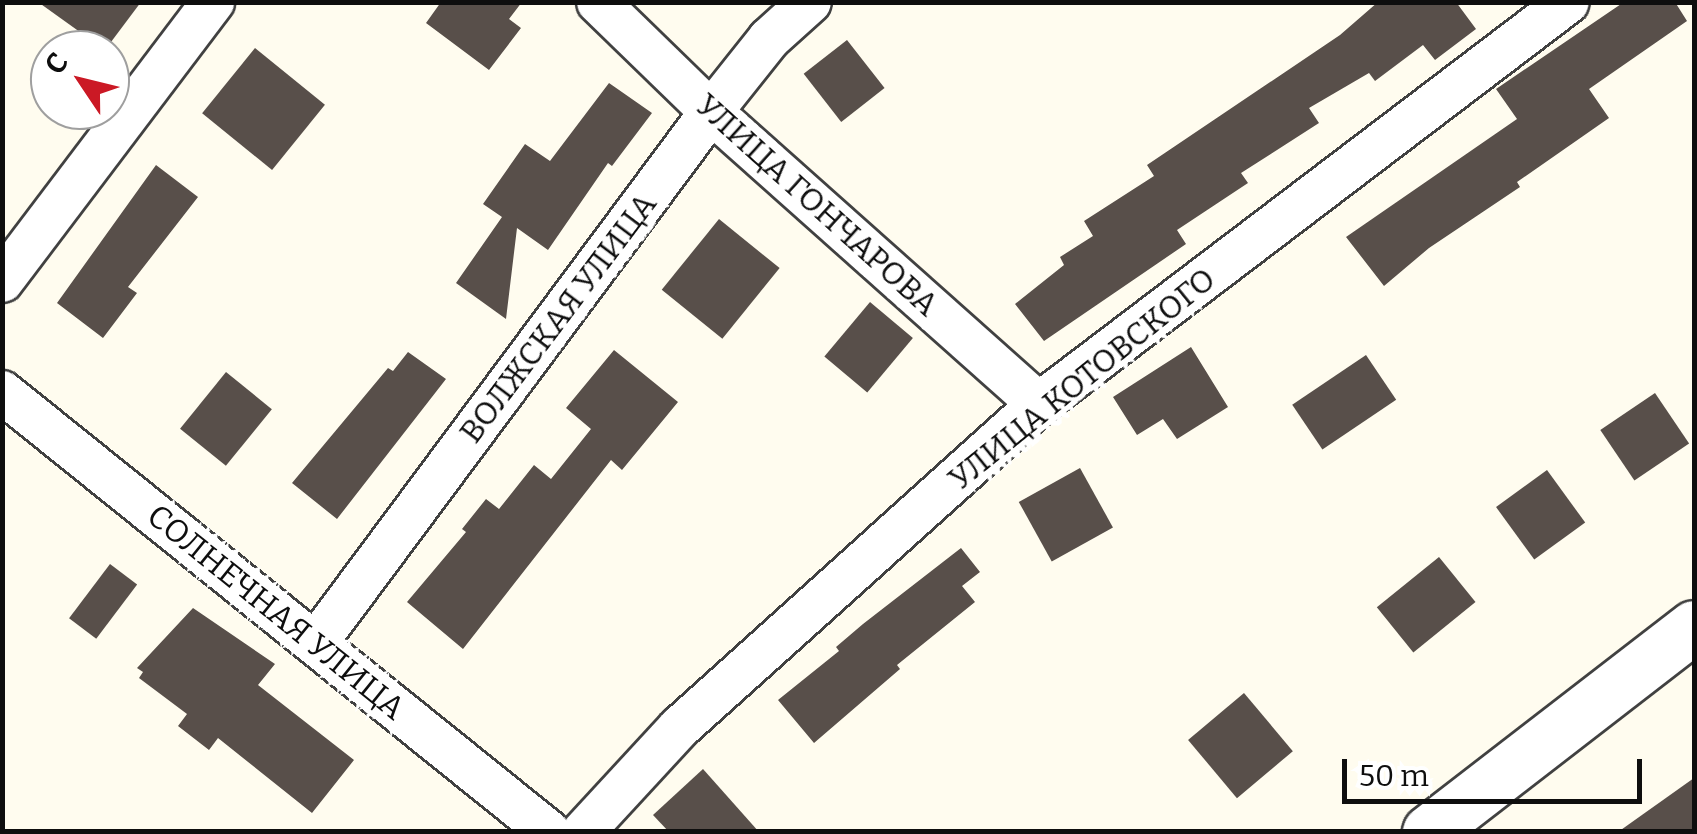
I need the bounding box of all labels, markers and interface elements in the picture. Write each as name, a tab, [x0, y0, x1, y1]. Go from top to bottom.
north arrow	[30, 30, 130, 130]
text: С	[38, 47, 75, 80]
street label: УЛИЦА ГОНЧАРОВА	[688, 86, 946, 324]
street label: ВОЛЖСКАЯ УЛИЦА	[452, 186, 664, 450]
street label: УЛИЦА КОТОВСКОГО	[941, 260, 1223, 498]
street label: СОЛНЕЧНАЯ УЛИЦА	[140, 496, 412, 728]
scale bar	[1347, 739, 1647, 801]
text: 50 m	[1359, 758, 1429, 794]

